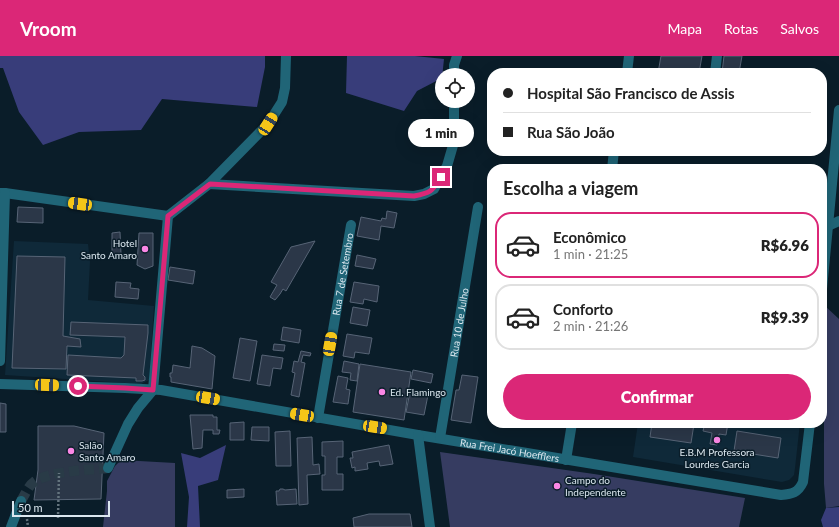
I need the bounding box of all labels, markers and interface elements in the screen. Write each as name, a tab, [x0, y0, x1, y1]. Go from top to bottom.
text: Vroom	[20, 17, 77, 40]
text: Mapa	[667, 20, 702, 37]
text: Rotas	[724, 20, 758, 37]
text: Salvos	[780, 20, 819, 37]
map controls	[435, 68, 475, 108]
button: locate	[435, 68, 475, 108]
text: Hospital São Francisco de Assis	[527, 84, 735, 102]
car	[257, 111, 279, 137]
callout: 1 min	[408, 119, 474, 147]
text: Rua São João	[527, 123, 615, 141]
text: 1 min	[425, 125, 457, 141]
route end	[432, 168, 450, 186]
text: Escolha a viagem	[503, 177, 638, 199]
car	[67, 196, 93, 212]
icon: car	[505, 227, 541, 263]
text: Econômico	[553, 228, 626, 246]
street label: Rua 7 de Setembro	[330, 232, 356, 316]
text: R$6.96	[761, 236, 809, 254]
place label: Hotel Santo Amaro	[81, 237, 137, 261]
marker: Hotel Santo Amaro	[140, 244, 150, 254]
text: 1 min · 21:25	[553, 246, 628, 262]
street label: Rua 10 de Julho	[447, 287, 471, 358]
icon: car	[505, 299, 541, 335]
text: Conforto	[553, 300, 613, 318]
text: R$9.39	[761, 308, 809, 326]
text: 2 min · 21:26	[553, 318, 628, 334]
car	[322, 331, 338, 357]
button: Confirmar	[503, 374, 811, 420]
route start	[69, 377, 87, 395]
car	[35, 379, 59, 391]
place label: Ed. Flamingo	[390, 386, 446, 398]
marker: Ed. Flamingo	[377, 387, 387, 397]
car	[195, 390, 221, 406]
car	[289, 407, 315, 423]
car	[362, 419, 388, 435]
marker: E.B.M Professora Lourdes Garcia	[712, 435, 722, 445]
street label: Rua Frei Jacó Hoefflers	[459, 436, 560, 464]
place label: Salão Santo Amaro	[79, 439, 136, 463]
marker: Salão Santo Amaro	[66, 446, 76, 456]
place label: E.B.M Professora Lourdes Garcia	[679, 446, 755, 470]
place label: Campo do Independente	[565, 474, 626, 498]
marker: Campo do Independente	[552, 481, 562, 491]
scale bar	[12, 499, 110, 518]
text: 50 m	[18, 501, 43, 514]

